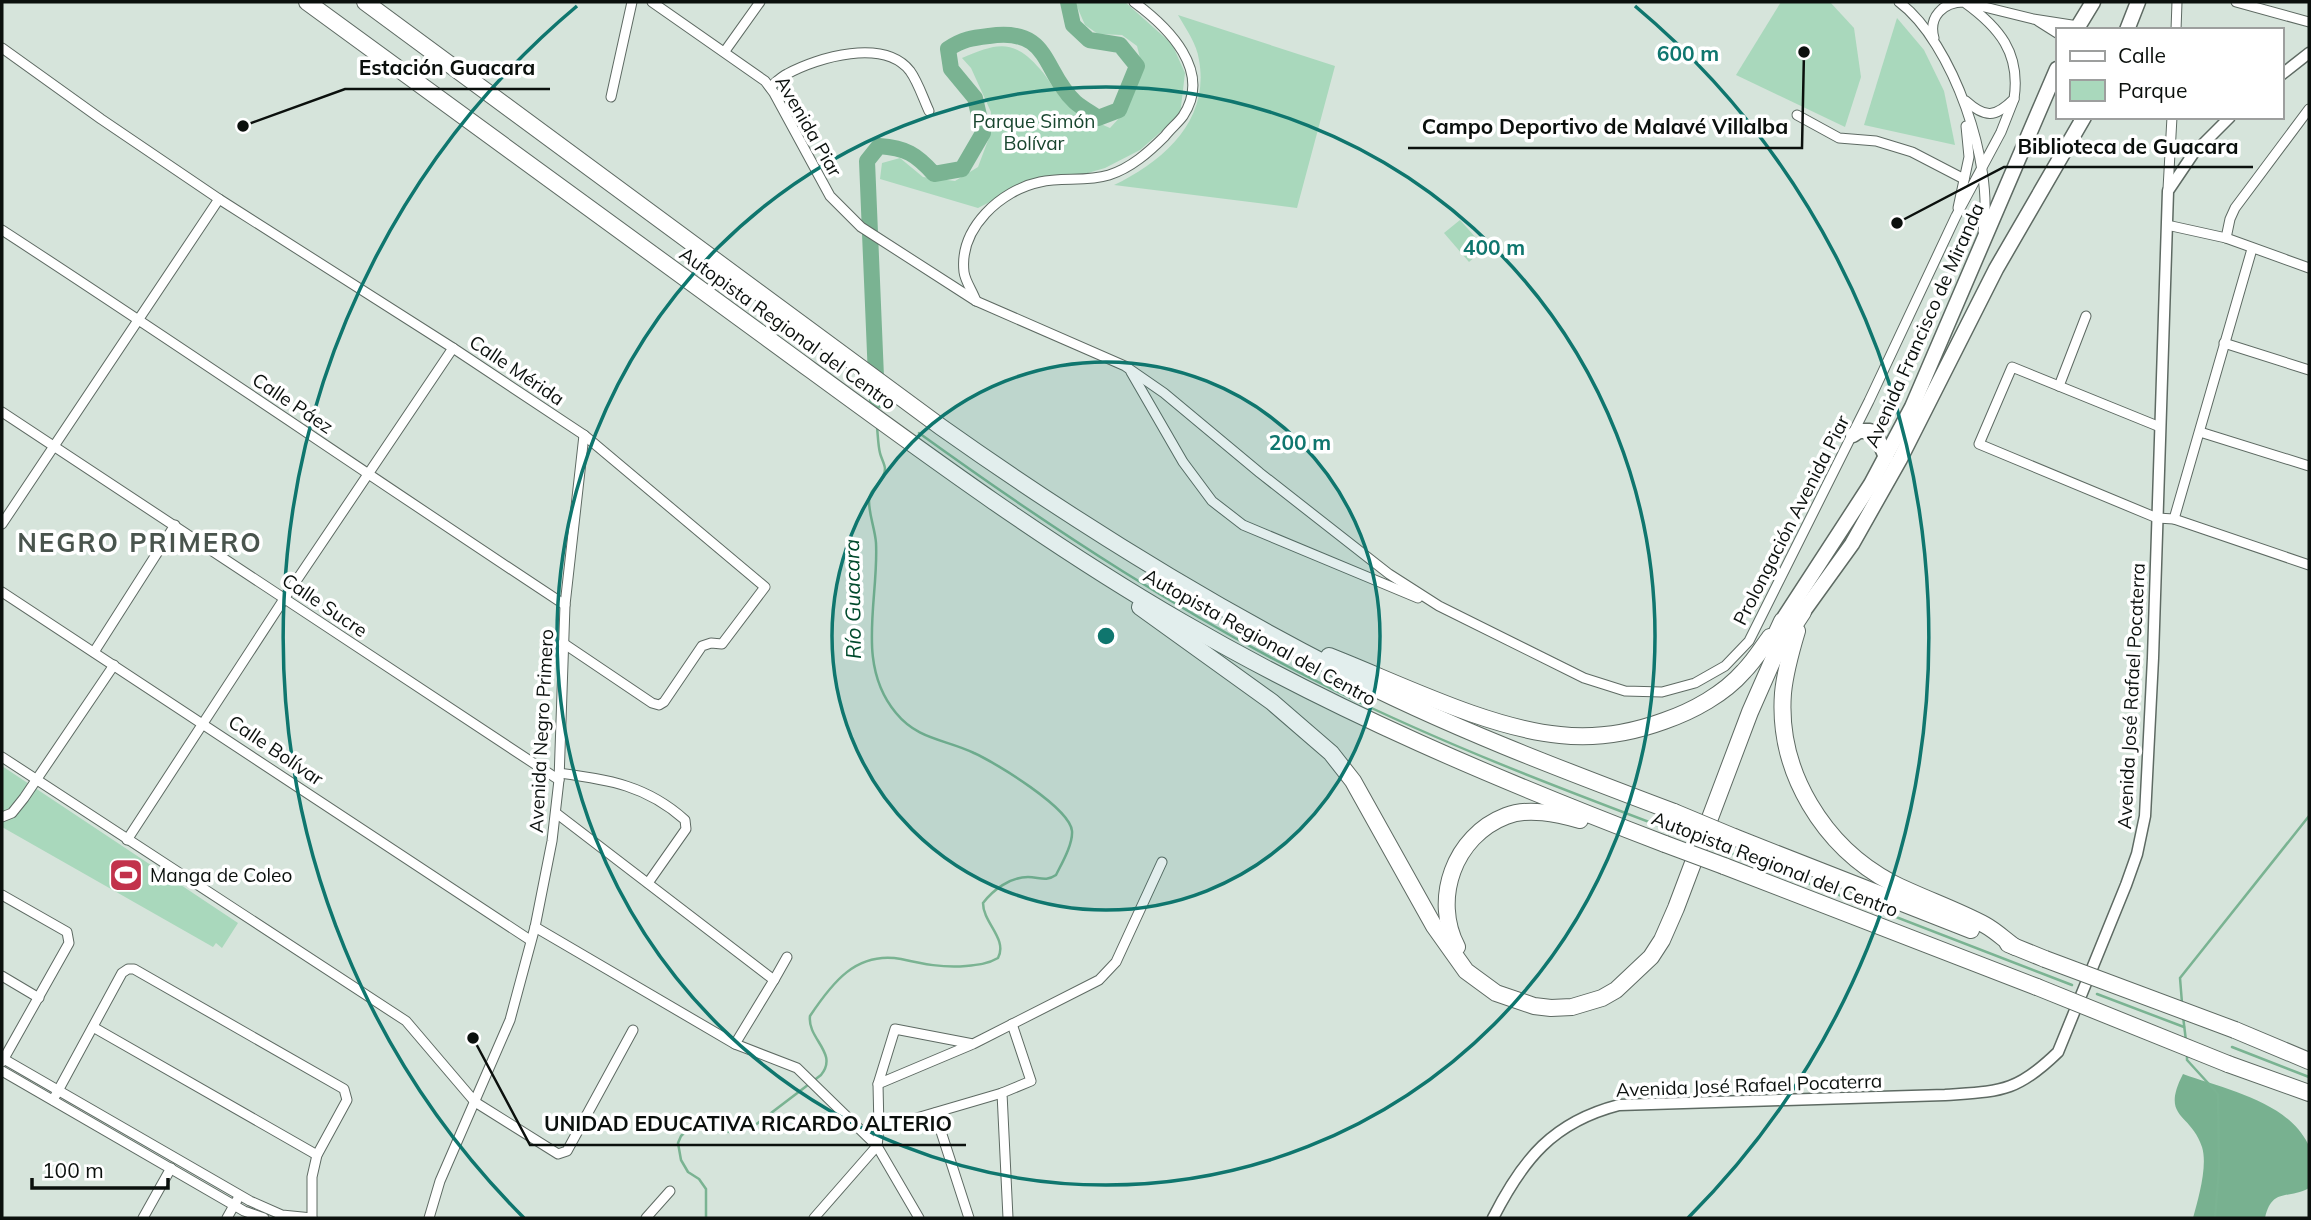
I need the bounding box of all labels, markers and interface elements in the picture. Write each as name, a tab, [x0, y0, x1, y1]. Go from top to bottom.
legend	[2056, 28, 2283, 119]
text: 600 m	[1657, 40, 1719, 66]
text: Calle	[2118, 42, 2166, 68]
callout: Estación Guacara	[345, 47, 550, 89]
text: Estación Guacara	[359, 54, 535, 80]
street label: Avenida Piar	[771, 71, 848, 181]
text: Parque	[2118, 77, 2187, 103]
callout: Campo Deportivo de Malavé Villalba	[1408, 106, 1802, 148]
park label: Parque Simón Bolívar	[973, 109, 1095, 155]
text: Campo Deportivo de Malavé Villalba	[1422, 113, 1788, 139]
callout: Biblioteca de Guacara	[2004, 125, 2253, 167]
text: Biblioteca de Guacara	[2017, 133, 2239, 159]
street label: Avenida Francisco de Miranda	[1859, 199, 1989, 451]
text: 400 m	[1463, 234, 1525, 260]
street label: Autopista Regional del Centro	[675, 241, 901, 415]
street label: Calle Mérida	[465, 329, 569, 411]
street label: Calle Páez	[248, 367, 338, 439]
street label: Prolongación Avenida Piar	[1728, 411, 1854, 629]
text: 200 m	[1269, 429, 1331, 455]
district label: NEGRO PRIMERO	[17, 526, 263, 559]
water label: Río Guacara	[838, 539, 866, 659]
street label: Avenida José Rafael Pocaterra	[2112, 562, 2150, 830]
street label: Autopista Regional del Centro	[1140, 563, 1380, 711]
street label: Calle Sucre	[278, 568, 372, 642]
centre of rings	[1094, 624, 1118, 648]
street label: Avenida Negro Primero	[524, 629, 558, 833]
street label: Calle Bolívar	[224, 709, 328, 791]
street label: Autopista Regional del Centro	[1648, 806, 1902, 922]
sports icon: Manga de Coleo	[107, 856, 145, 894]
place label: Manga de Coleo	[150, 863, 292, 887]
street label: Avenida José Rafael Pocaterra	[1615, 1068, 1883, 1102]
callout: UNIDAD EDUCATIVA RICARDO ALTERIO	[530, 1103, 966, 1145]
text: UNIDAD EDUCATIVA RICARDO ALTERIO	[544, 1110, 952, 1136]
scale bar	[32, 1146, 168, 1190]
text: 100 m	[42, 1157, 104, 1183]

